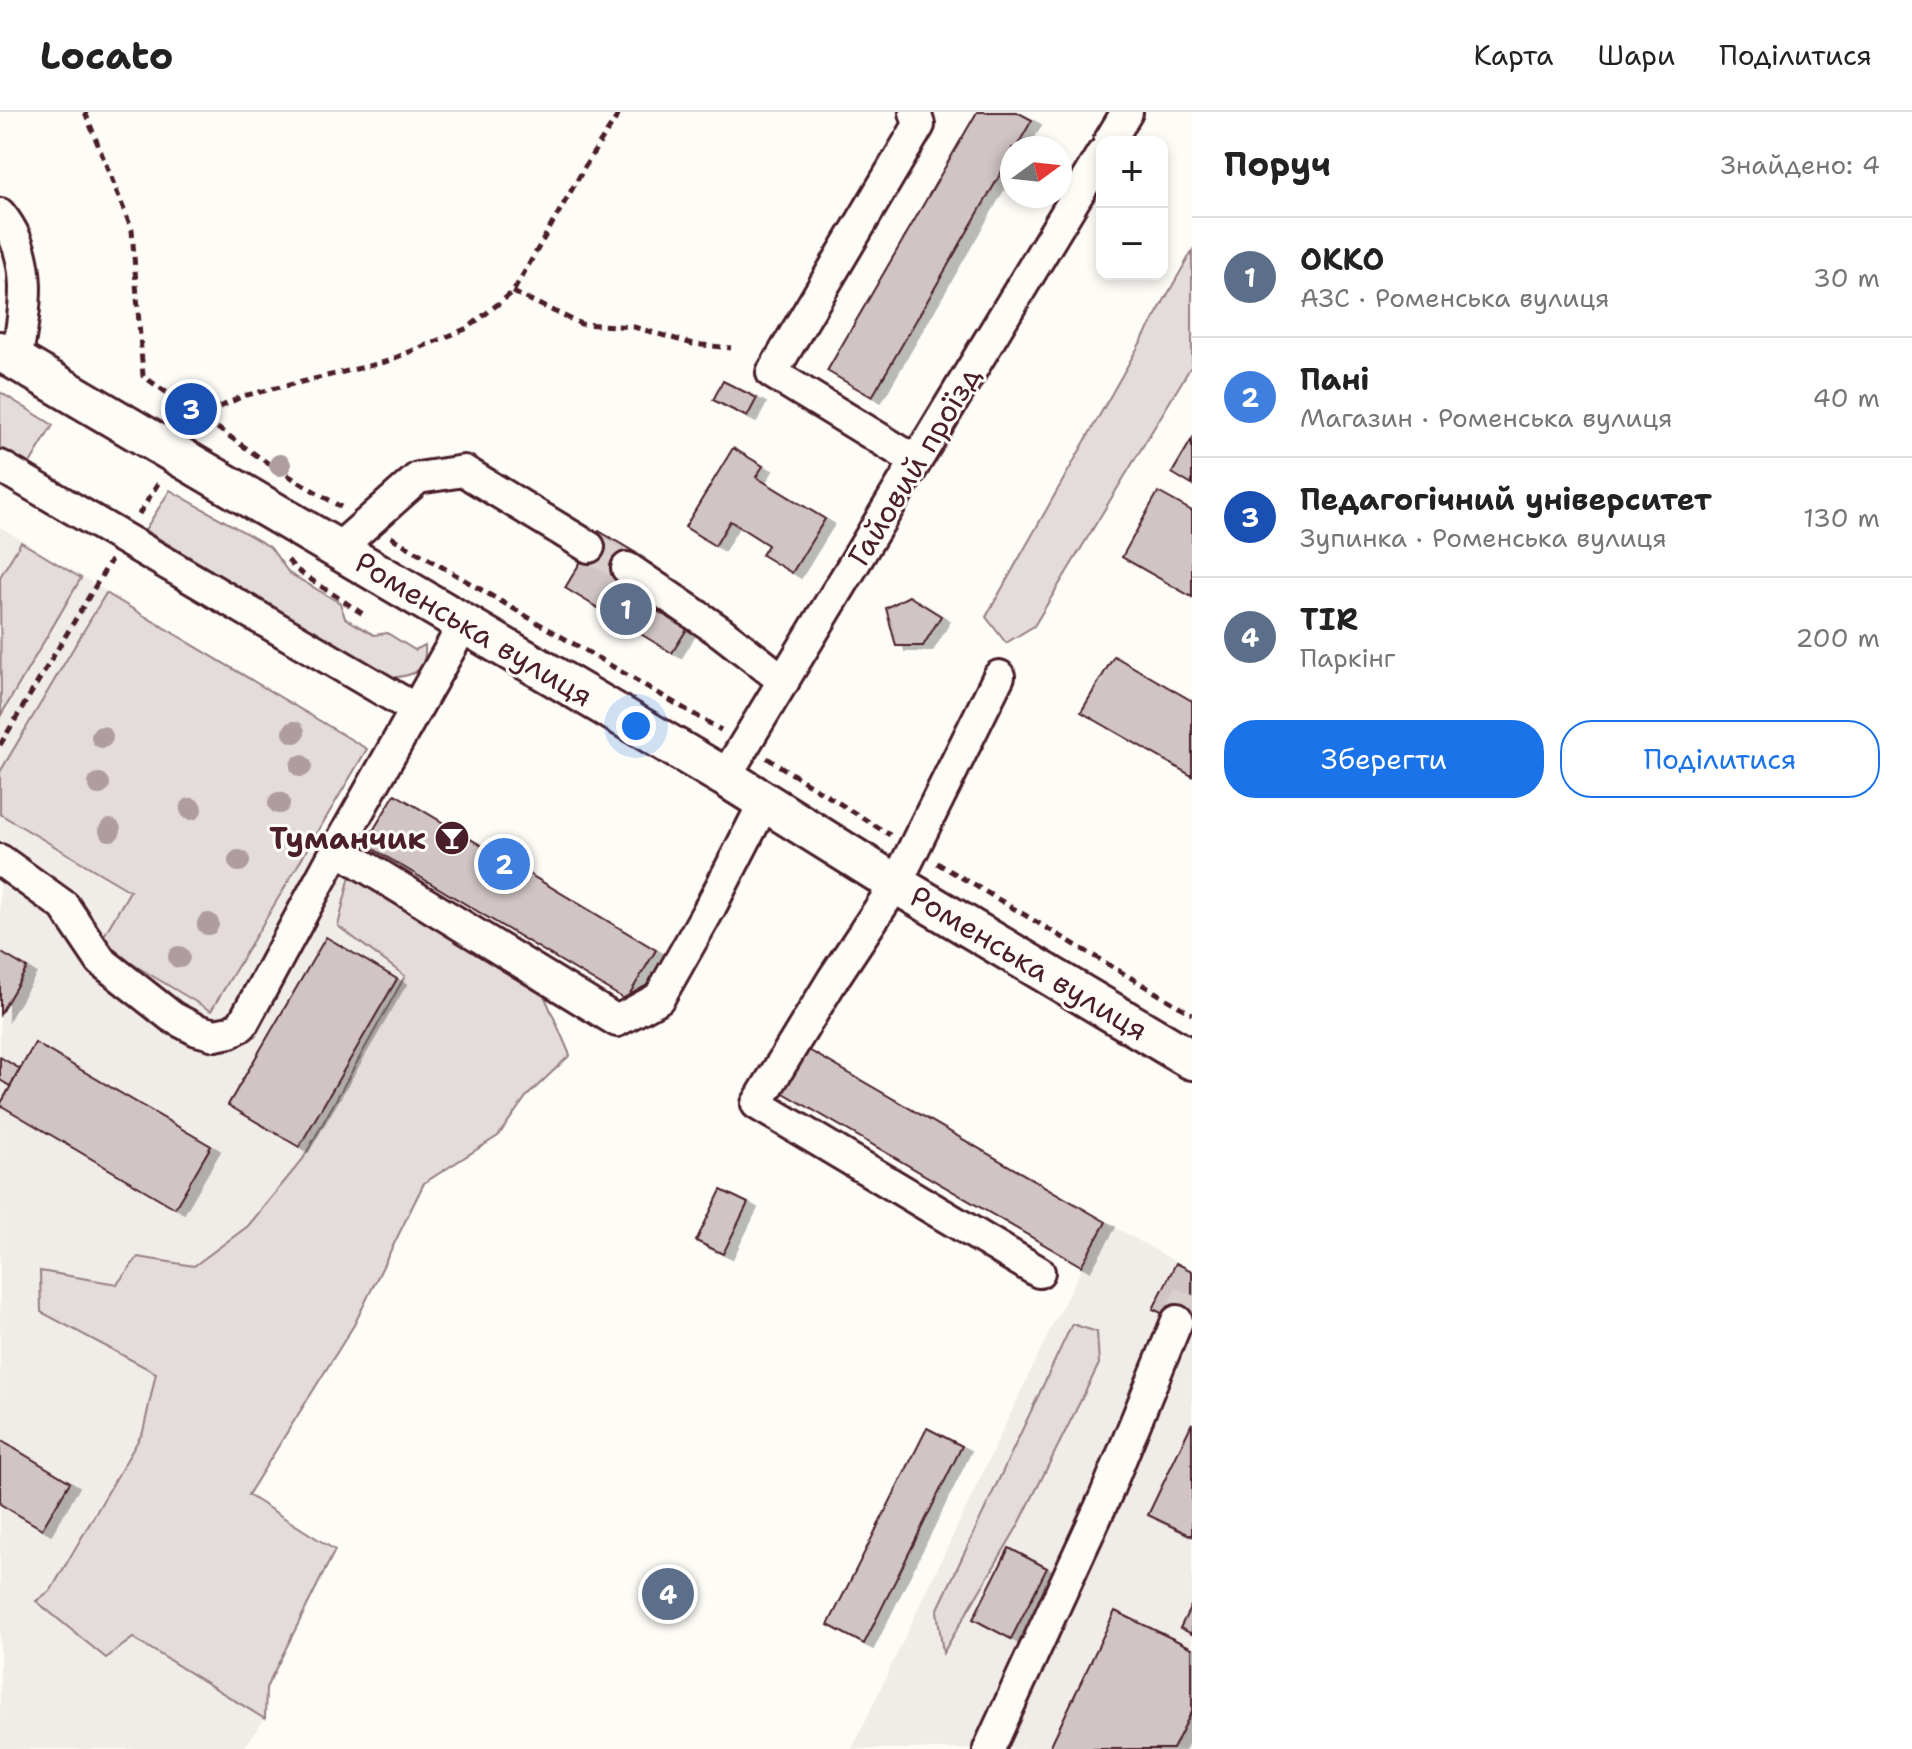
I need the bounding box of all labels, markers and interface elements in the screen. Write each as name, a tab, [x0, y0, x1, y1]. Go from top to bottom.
text: Locato	[40, 30, 173, 81]
text: Карта	[1473, 36, 1554, 74]
text: Шари	[1598, 36, 1675, 74]
text: Поділитися	[1719, 36, 1872, 74]
north arrow	[1000, 136, 1072, 208]
map controls	[1096, 136, 1168, 280]
button: +	[1096, 136, 1168, 208]
text: Поруч	[1224, 141, 1331, 187]
text: Знайдено: 4	[1721, 147, 1880, 182]
button: −	[1096, 208, 1168, 280]
text: ОККО	[1300, 239, 1384, 280]
text: 1	[1244, 260, 1256, 295]
text: 30 m	[1813, 260, 1880, 295]
text: АЗС · Роменська вулиця	[1300, 280, 1610, 315]
street label: Гайовий проїзд	[838, 358, 990, 574]
text: Пані	[1300, 359, 1370, 400]
pin: 3	[165, 379, 217, 439]
text: 2	[1241, 380, 1259, 415]
text: 40 m	[1813, 380, 1880, 415]
text: Магазин · Роменська вулиця	[1300, 400, 1673, 435]
text: Педагогічний університет	[1300, 479, 1712, 520]
text: 3	[1241, 500, 1259, 535]
text: 130 m	[1803, 500, 1880, 535]
text: Зупинка · Роменська вулиця	[1300, 520, 1667, 555]
street label: Роменська вулиця	[347, 542, 601, 716]
pin: 1	[600, 579, 652, 639]
text: TIR	[1300, 599, 1358, 640]
text: 4	[1241, 620, 1259, 655]
text: 200 m	[1795, 620, 1880, 655]
text: Паркінг	[1300, 640, 1395, 675]
your location	[616, 706, 656, 746]
button: Зберегти	[1224, 720, 1544, 798]
button: Поділитися	[1560, 720, 1880, 798]
place label: Туманчик	[269, 818, 426, 859]
bar icon: Туманчик	[433, 819, 471, 857]
pin: 2	[478, 834, 530, 894]
street label: Роменська вулиця	[902, 876, 1156, 1050]
pin: 4	[642, 1564, 694, 1624]

